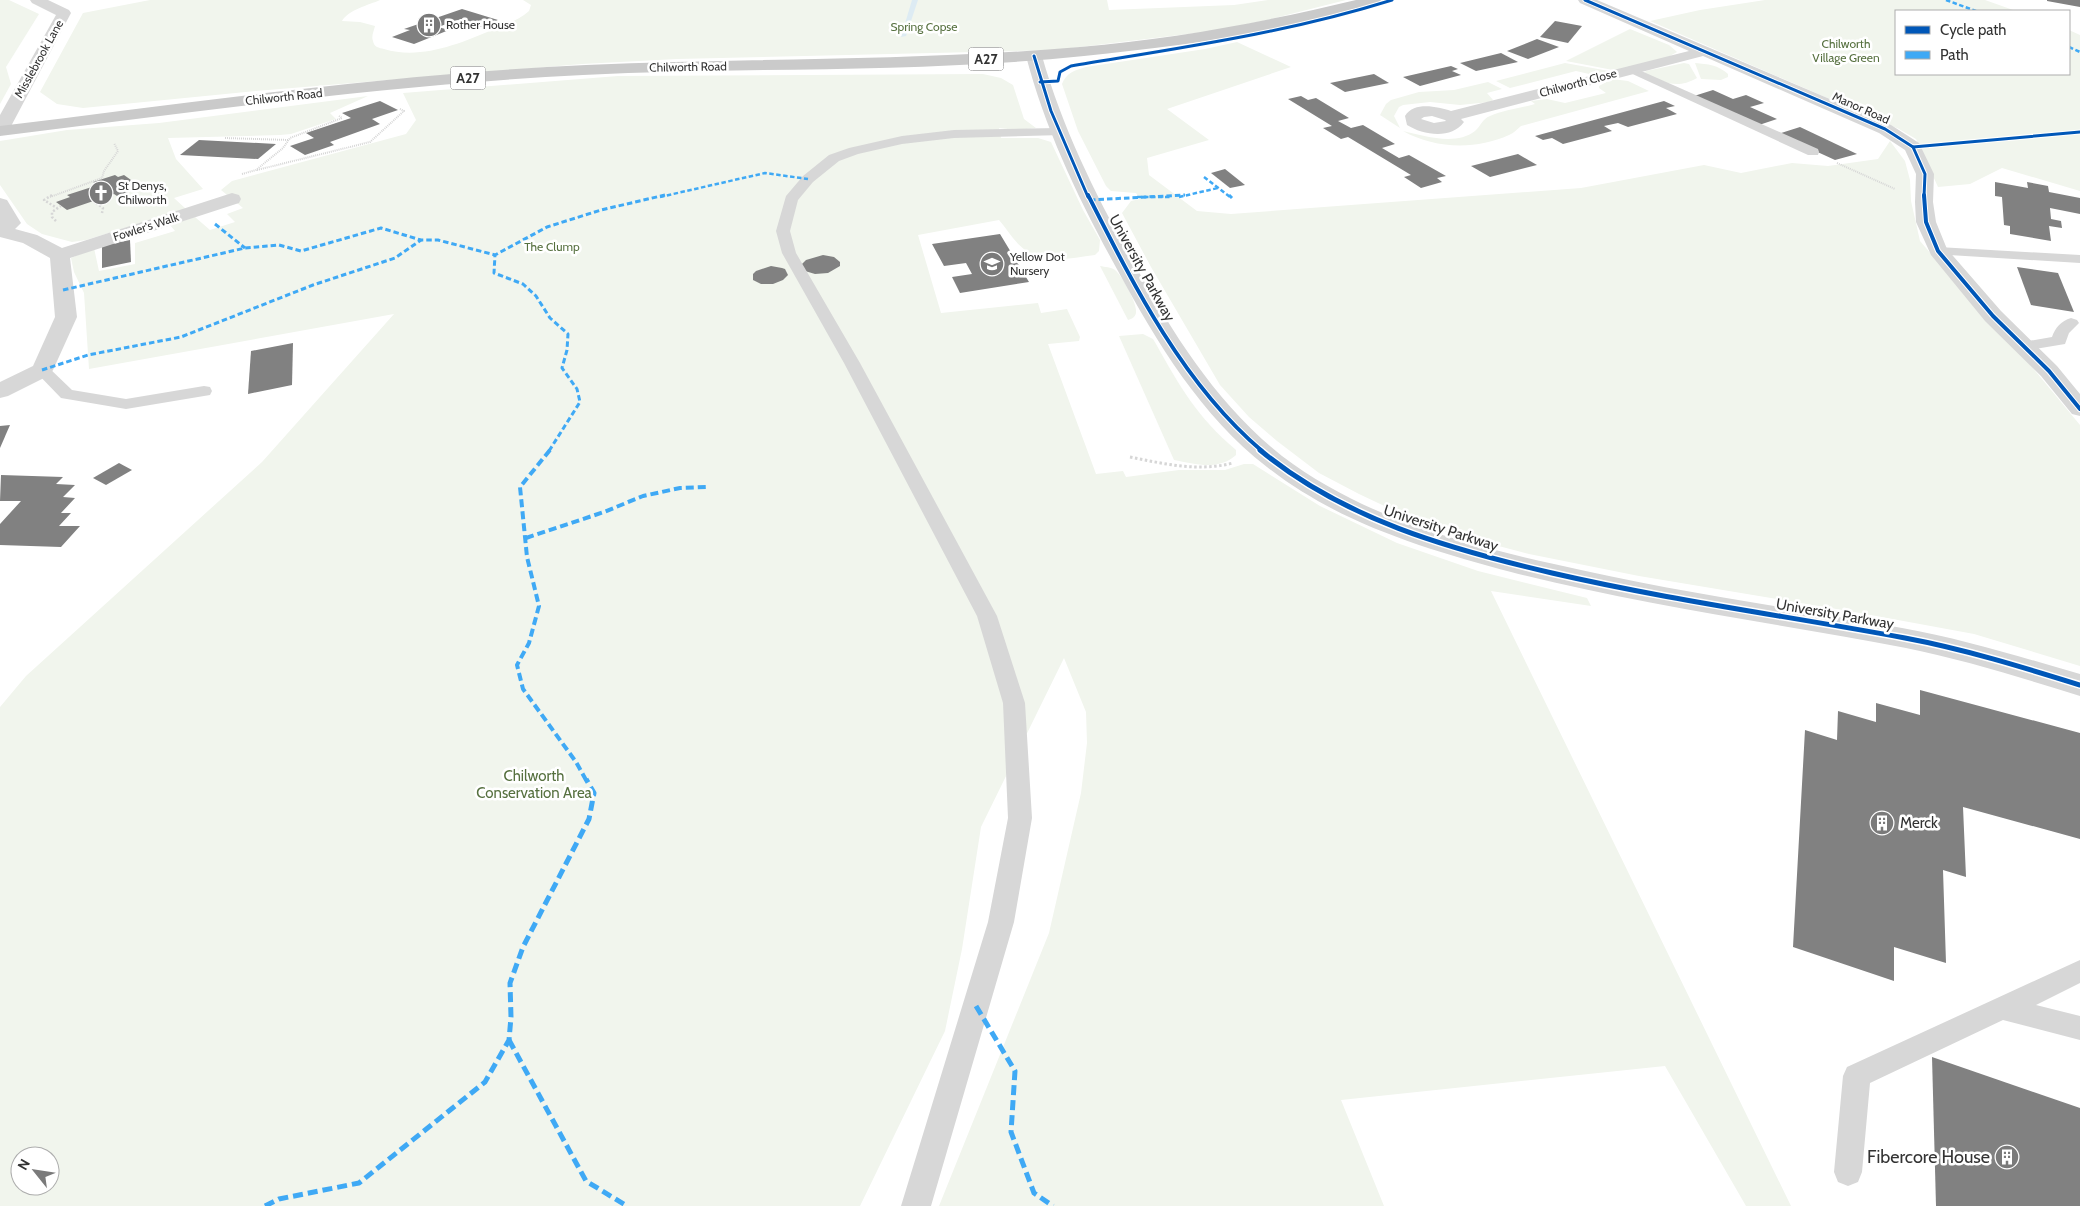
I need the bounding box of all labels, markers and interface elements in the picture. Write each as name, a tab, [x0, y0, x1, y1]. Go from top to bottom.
legend	[1895, 10, 2070, 75]
building icon: Rother House	[416, 12, 442, 38]
street label: Misslebrook Lane	[11, 17, 66, 101]
place label: Rother House	[446, 17, 515, 32]
park label: Spring Copse	[891, 19, 957, 34]
text: Cycle path	[1940, 21, 2006, 39]
park label: Chilworth Village Green	[1812, 36, 1880, 65]
text: Path	[1940, 46, 1969, 64]
road number: A27	[968, 48, 1004, 70]
street label: Chilworth Road	[649, 58, 727, 75]
street label: Chilworth Close	[1538, 65, 1618, 100]
road number: A27	[450, 66, 486, 90]
street label: Chilworth Road	[245, 85, 323, 108]
street label: Manor Road	[1830, 88, 1892, 127]
place label: St Denys, Chilworth	[118, 178, 167, 207]
church icon: St Denys, Chilworth	[88, 180, 114, 206]
street label: Fowler's Walk	[111, 209, 181, 244]
street label: University Parkway	[1105, 211, 1179, 325]
park label: The Clump	[524, 239, 580, 254]
place label: Yellow Dot Nursery	[1009, 249, 1065, 278]
school or university icon: Yellow Dot Nursery	[979, 251, 1005, 277]
street label: University Parkway	[1381, 501, 1501, 555]
street label: University Parkway	[1775, 595, 1896, 633]
park label: Chilworth Conservation Area	[476, 767, 593, 802]
building icon: Merck	[1869, 810, 1895, 836]
place label: Merck	[1900, 814, 1938, 832]
building icon: Fibercore House	[1994, 1144, 2020, 1170]
north arrow	[10, 1146, 60, 1196]
place label: Fibercore House	[1867, 1146, 1990, 1168]
text: N	[13, 1156, 34, 1173]

